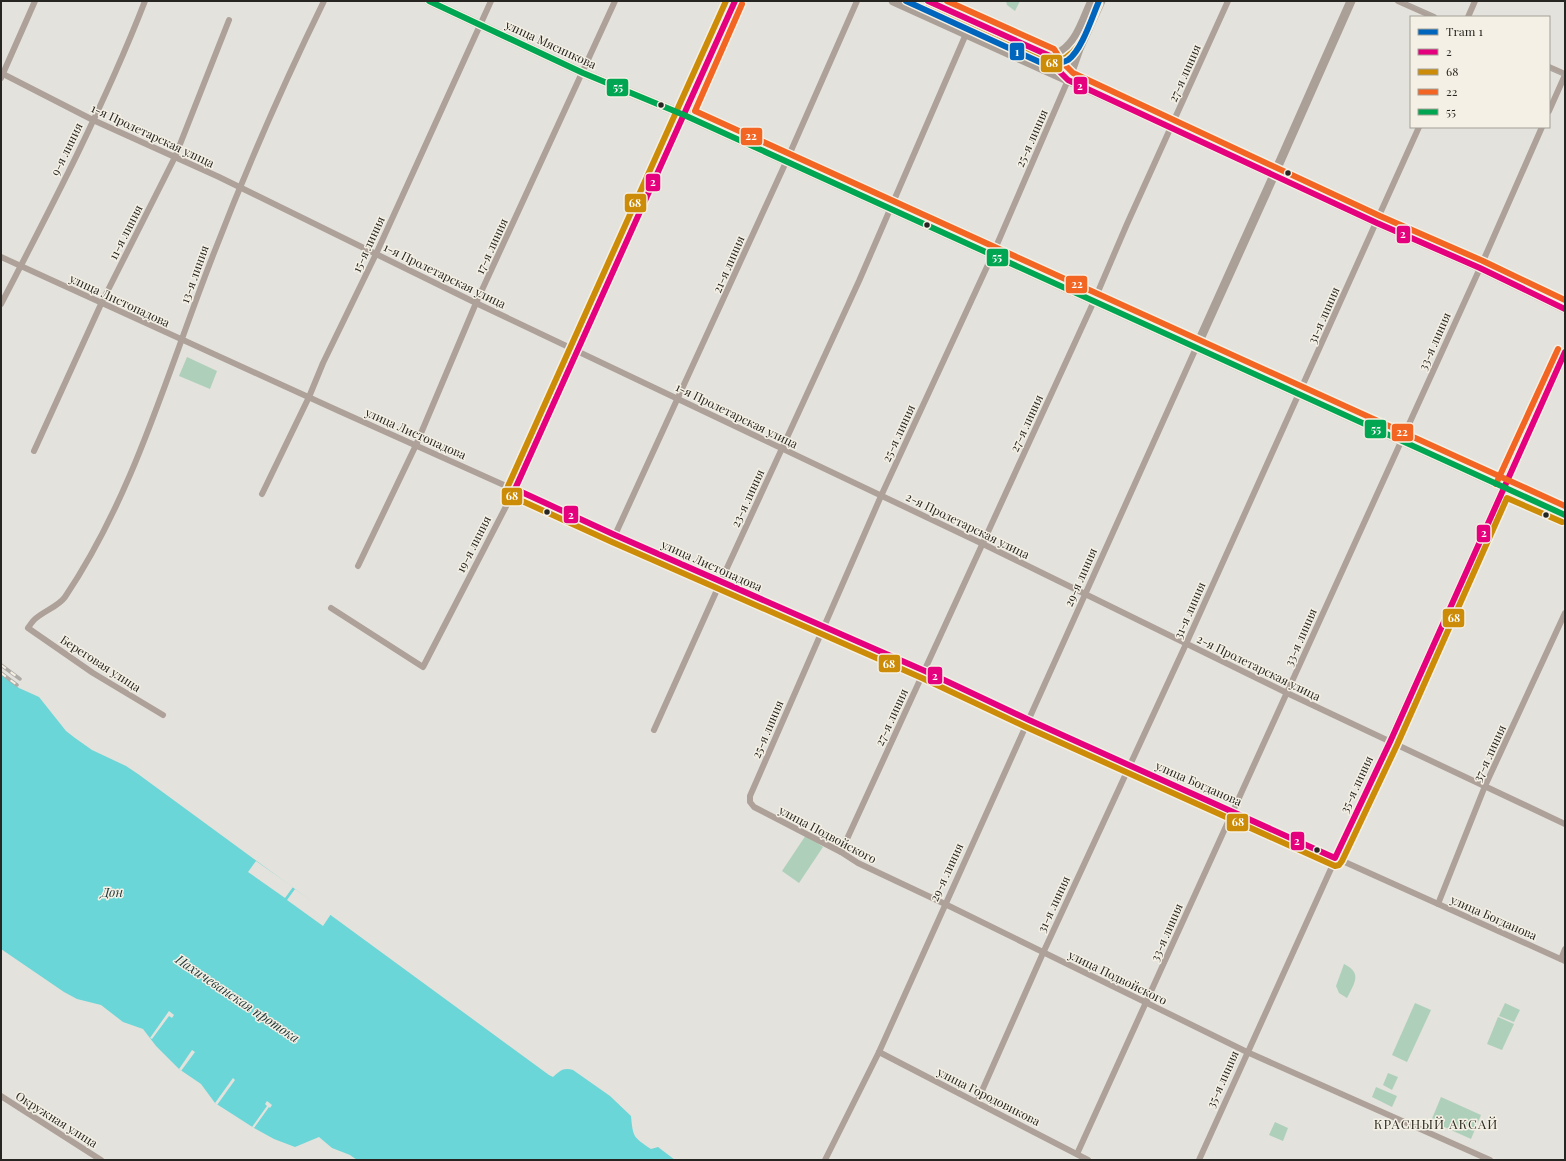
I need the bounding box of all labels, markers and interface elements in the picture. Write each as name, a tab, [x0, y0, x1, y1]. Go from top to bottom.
street label: улица Мясникова	[502, 15, 599, 72]
legend	[1410, 16, 1550, 128]
text: Tram 1	[1446, 23, 1483, 39]
street label: 27-я линия	[1164, 41, 1204, 104]
line badge: 1	[1009, 42, 1025, 61]
text: 2	[1446, 43, 1452, 59]
text: 1	[1015, 44, 1019, 59]
line badge: 68	[1040, 54, 1063, 73]
text: 68	[1046, 55, 1058, 70]
text: 68	[1446, 63, 1458, 79]
line badge: 2	[1073, 76, 1088, 95]
line badge: 55	[606, 78, 629, 97]
text: 2	[1077, 78, 1083, 93]
text: 55	[613, 79, 623, 94]
text: 22	[1446, 83, 1458, 99]
street label: 1-я Пролетарская улица	[89, 99, 217, 171]
unlabelled marker	[656, 100, 666, 110]
text: 55	[1446, 103, 1456, 119]
street label: 25-я линия	[1011, 106, 1051, 169]
street label: 9-я линия	[46, 119, 86, 178]
line badge: 22	[740, 127, 763, 146]
text: 22	[745, 128, 757, 143]
unlabelled marker	[1283, 168, 1293, 178]
line badge: 2	[645, 173, 661, 192]
text: 2	[650, 174, 656, 189]
line badge: 68	[624, 193, 647, 213]
text: 68	[629, 195, 641, 210]
street label: 11-я линия	[104, 201, 146, 262]
street label: 15-я линия	[348, 213, 388, 275]
street label: 17-я линия	[471, 215, 511, 277]
unlabelled marker	[922, 220, 932, 230]
line badge: 2	[1396, 225, 1411, 244]
text: 2	[1400, 226, 1406, 241]
street label: 21-я линия	[708, 232, 748, 295]
street label: 1-я Пролетарская улица	[381, 238, 509, 312]
street label: 13-я линия	[176, 242, 212, 305]
line badge: 55	[986, 248, 1009, 267]
text: 55	[992, 249, 1002, 264]
street label: улица Листопадова	[66, 269, 173, 330]
line badge: 22	[1065, 275, 1088, 294]
text: 22	[1071, 276, 1083, 291]
street label: 31-я линия	[1303, 284, 1343, 346]
street label: 33-я линия	[1414, 309, 1454, 372]
street label: 1-я Пролетарская улица	[673, 378, 801, 452]
street label: 27-я линия	[1006, 391, 1046, 454]
street label: 25-я линия	[878, 401, 919, 464]
street label: улица Листопадова	[362, 403, 469, 462]
line badge: 55	[1364, 419, 1387, 439]
text: 55	[1371, 421, 1381, 436]
line badge: 22	[1391, 423, 1414, 442]
text: 22	[1396, 424, 1408, 439]
street label: 23-я линия	[727, 466, 768, 530]
line badge: 68	[501, 487, 523, 506]
text: 68	[506, 488, 518, 503]
street label: 2-я Пролетарская улица	[903, 488, 1033, 562]
line badge: 2	[563, 505, 579, 524]
unlabelled marker	[542, 507, 552, 517]
text: 2	[568, 507, 574, 522]
unlabelled marker	[1541, 510, 1551, 520]
street label: 19-я линия	[452, 512, 494, 575]
line badge: 2	[1476, 524, 1491, 543]
text: 2	[1481, 525, 1487, 540]
street label: улица Листопадова	[658, 535, 765, 594]
street label: 29-я линия	[1060, 545, 1100, 609]
street label: 31-я линия	[1169, 579, 1209, 641]
street label: 33-я линия	[1280, 605, 1320, 668]
line badge: 68	[1442, 608, 1465, 628]
text: 68	[1448, 610, 1460, 625]
street label: 2-я Пролетарская улица	[1194, 630, 1324, 704]
street label: Береговая улица	[58, 631, 144, 695]
line badge: 68	[878, 654, 901, 673]
text: 68	[883, 656, 895, 671]
line badge: 2	[927, 666, 943, 685]
text: 2	[932, 668, 938, 683]
street label: 27-я линия	[871, 685, 911, 748]
street label: 25-я линия	[748, 697, 787, 761]
street label: 37-я линия	[1469, 721, 1509, 784]
street label: 35-я линия	[1336, 752, 1376, 815]
street label: улица Богданова	[1152, 756, 1245, 809]
street label: улица Подвойского	[776, 801, 880, 867]
line badge: 68	[1226, 813, 1249, 832]
text: 68	[1232, 814, 1244, 829]
line badge: 2	[1290, 831, 1305, 851]
text: 2	[1294, 833, 1300, 848]
street label: 29-я линия	[925, 840, 967, 904]
unlabelled marker	[1312, 845, 1322, 855]
street label: 31-я линия	[1033, 873, 1073, 935]
water label: Дон	[99, 883, 123, 900]
street label: улица Богданова	[1447, 890, 1540, 943]
street label: 33-я линия	[1146, 900, 1186, 963]
street label: улица Подвойского	[1065, 946, 1171, 1008]
water label: Нахичеванская протока	[172, 950, 303, 1046]
street label: 35-я линия	[1202, 1047, 1242, 1110]
street label: улица Городовикова	[934, 1063, 1043, 1129]
street label: Окружная улица	[13, 1087, 101, 1151]
district label: КРАСНЫЙ АКСАЙ	[1374, 1115, 1498, 1132]

